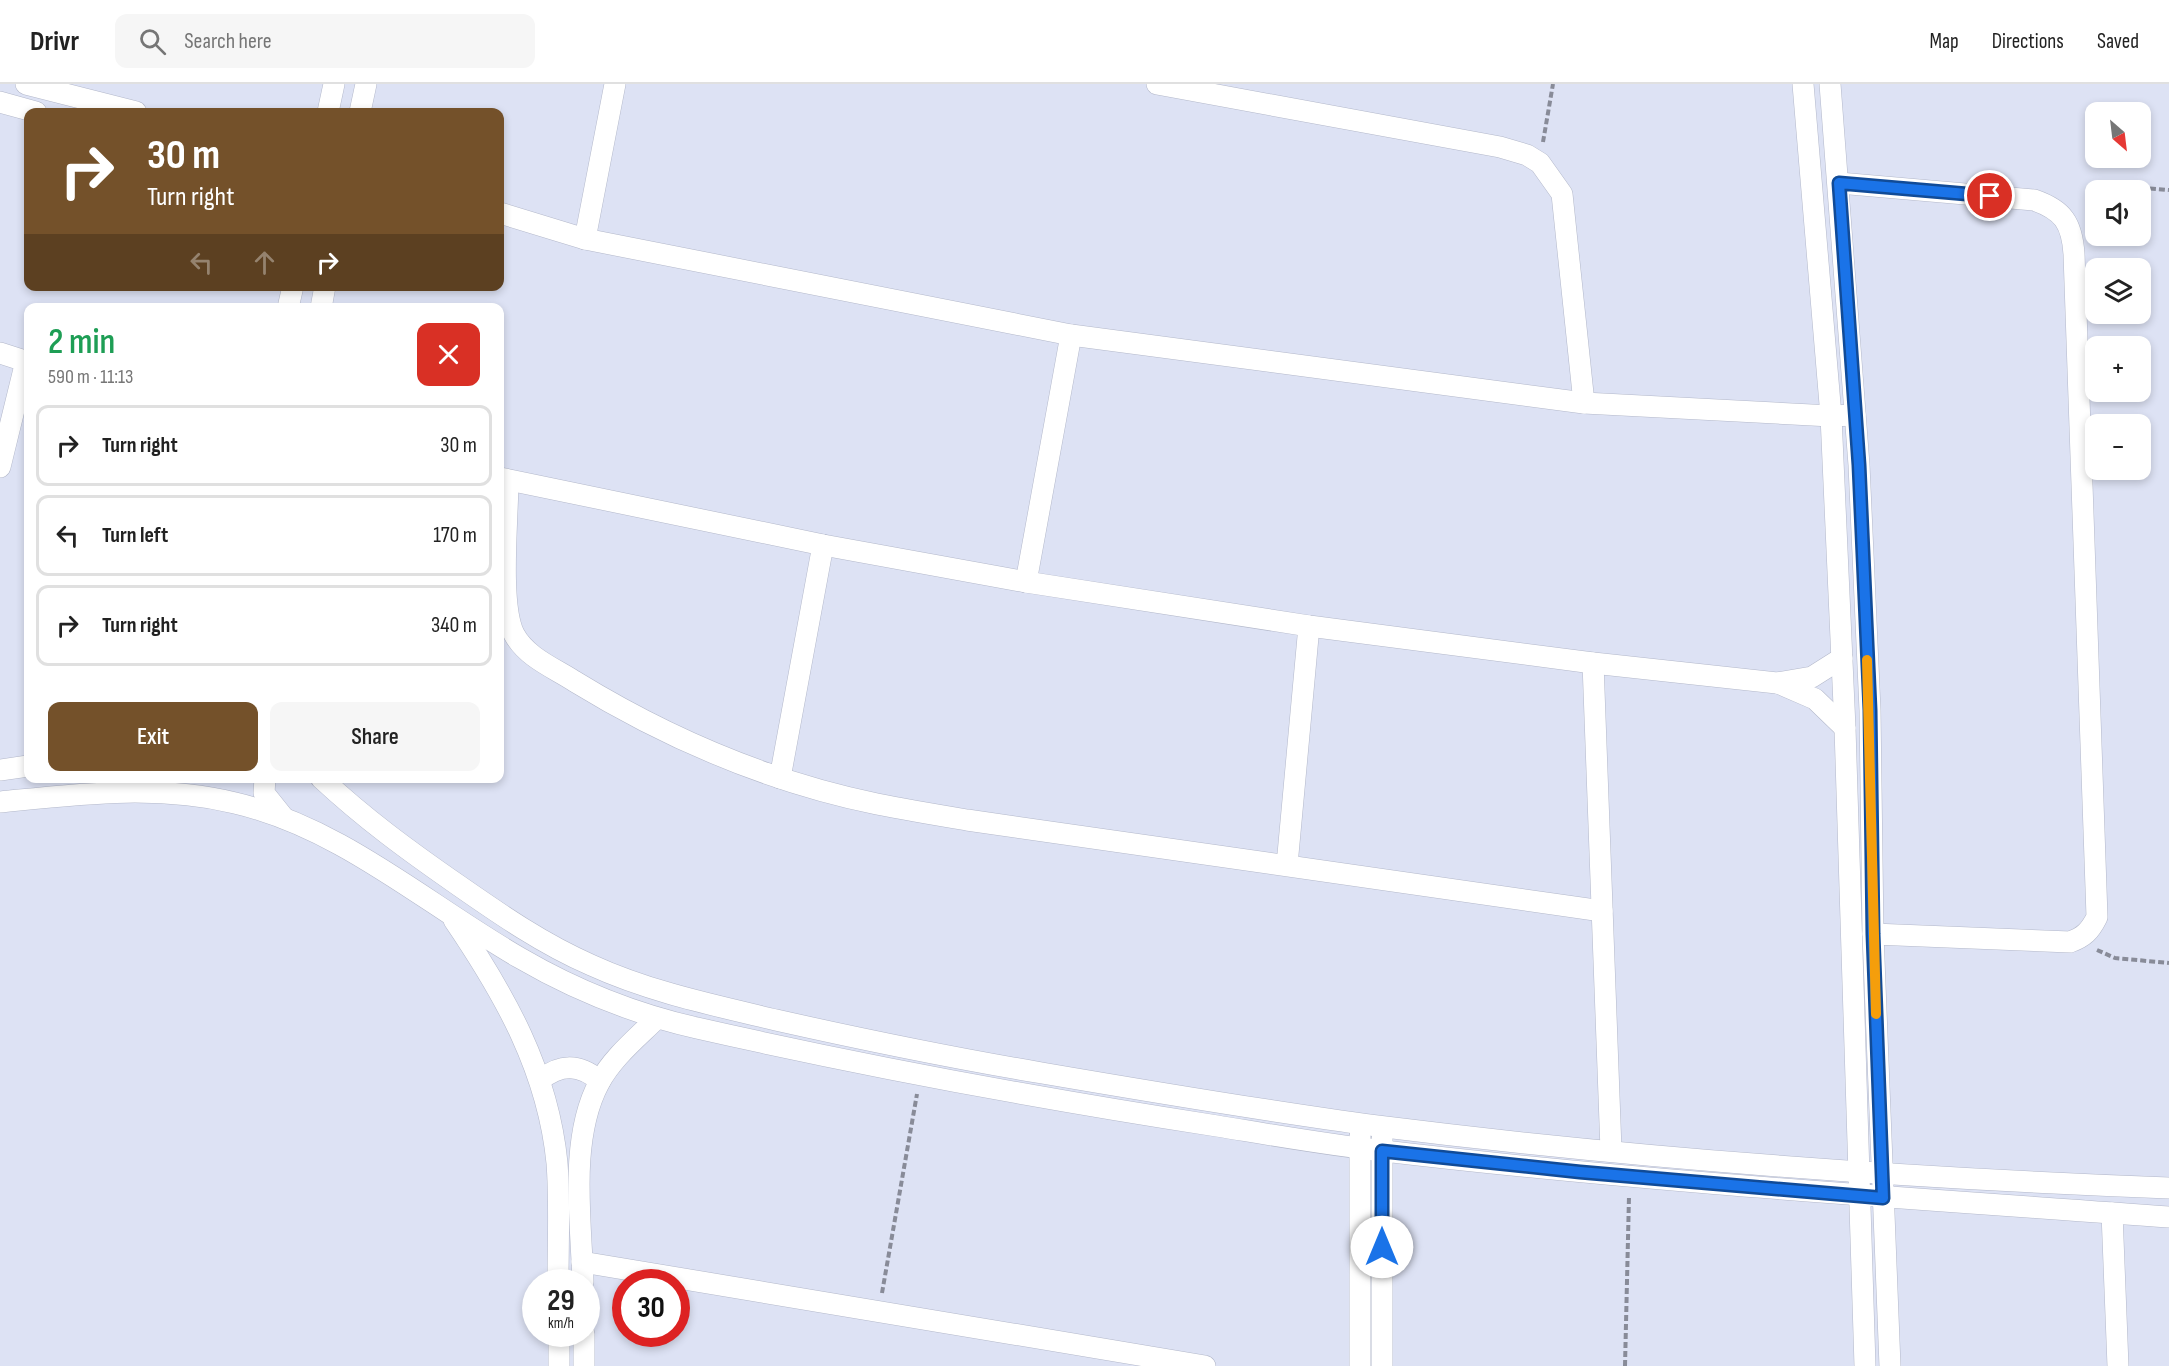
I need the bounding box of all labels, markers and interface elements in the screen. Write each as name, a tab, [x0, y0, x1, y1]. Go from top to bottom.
search box	[115, 14, 535, 68]
text: Drivr	[30, 25, 79, 58]
icon: search	[136, 25, 169, 58]
text: Search here	[184, 28, 272, 55]
text: Map	[1929, 29, 1959, 54]
text: Directions	[1992, 29, 2064, 54]
text: Saved	[2097, 29, 2139, 54]
north arrow	[2085, 102, 2151, 168]
map controls	[2085, 102, 2151, 480]
text: 30 m	[147, 130, 220, 181]
icon: right	[48, 132, 126, 210]
pin	[1964, 170, 2015, 221]
icon: arrive	[1973, 179, 2006, 212]
button: sound	[2085, 180, 2151, 246]
text: Turn right	[147, 181, 234, 213]
icon: left	[185, 246, 218, 279]
icon: ahead	[248, 246, 281, 279]
icon: right	[311, 246, 344, 279]
button: layers	[2085, 258, 2151, 324]
text: 2 min	[48, 321, 115, 364]
button: close	[417, 323, 480, 386]
button: +	[2085, 336, 2151, 402]
text: 590 m · 11:13	[48, 365, 133, 389]
button: −	[2085, 414, 2151, 480]
icon: right	[51, 429, 84, 462]
text: Turn right	[102, 432, 178, 459]
text: 30 m	[440, 432, 477, 459]
icon: left	[51, 519, 84, 552]
text: Turn left	[102, 522, 168, 549]
text: 170 m	[433, 522, 477, 549]
icon: right	[51, 609, 84, 642]
text: Turn right	[102, 612, 178, 639]
text: 340 m	[431, 612, 477, 639]
button: Exit	[48, 702, 258, 771]
button: Share	[270, 702, 480, 771]
position arrow	[1350, 1215, 1414, 1279]
speed limit sign: 30	[612, 1269, 690, 1347]
text: 29	[547, 1283, 575, 1319]
text: km/h	[548, 1314, 574, 1333]

